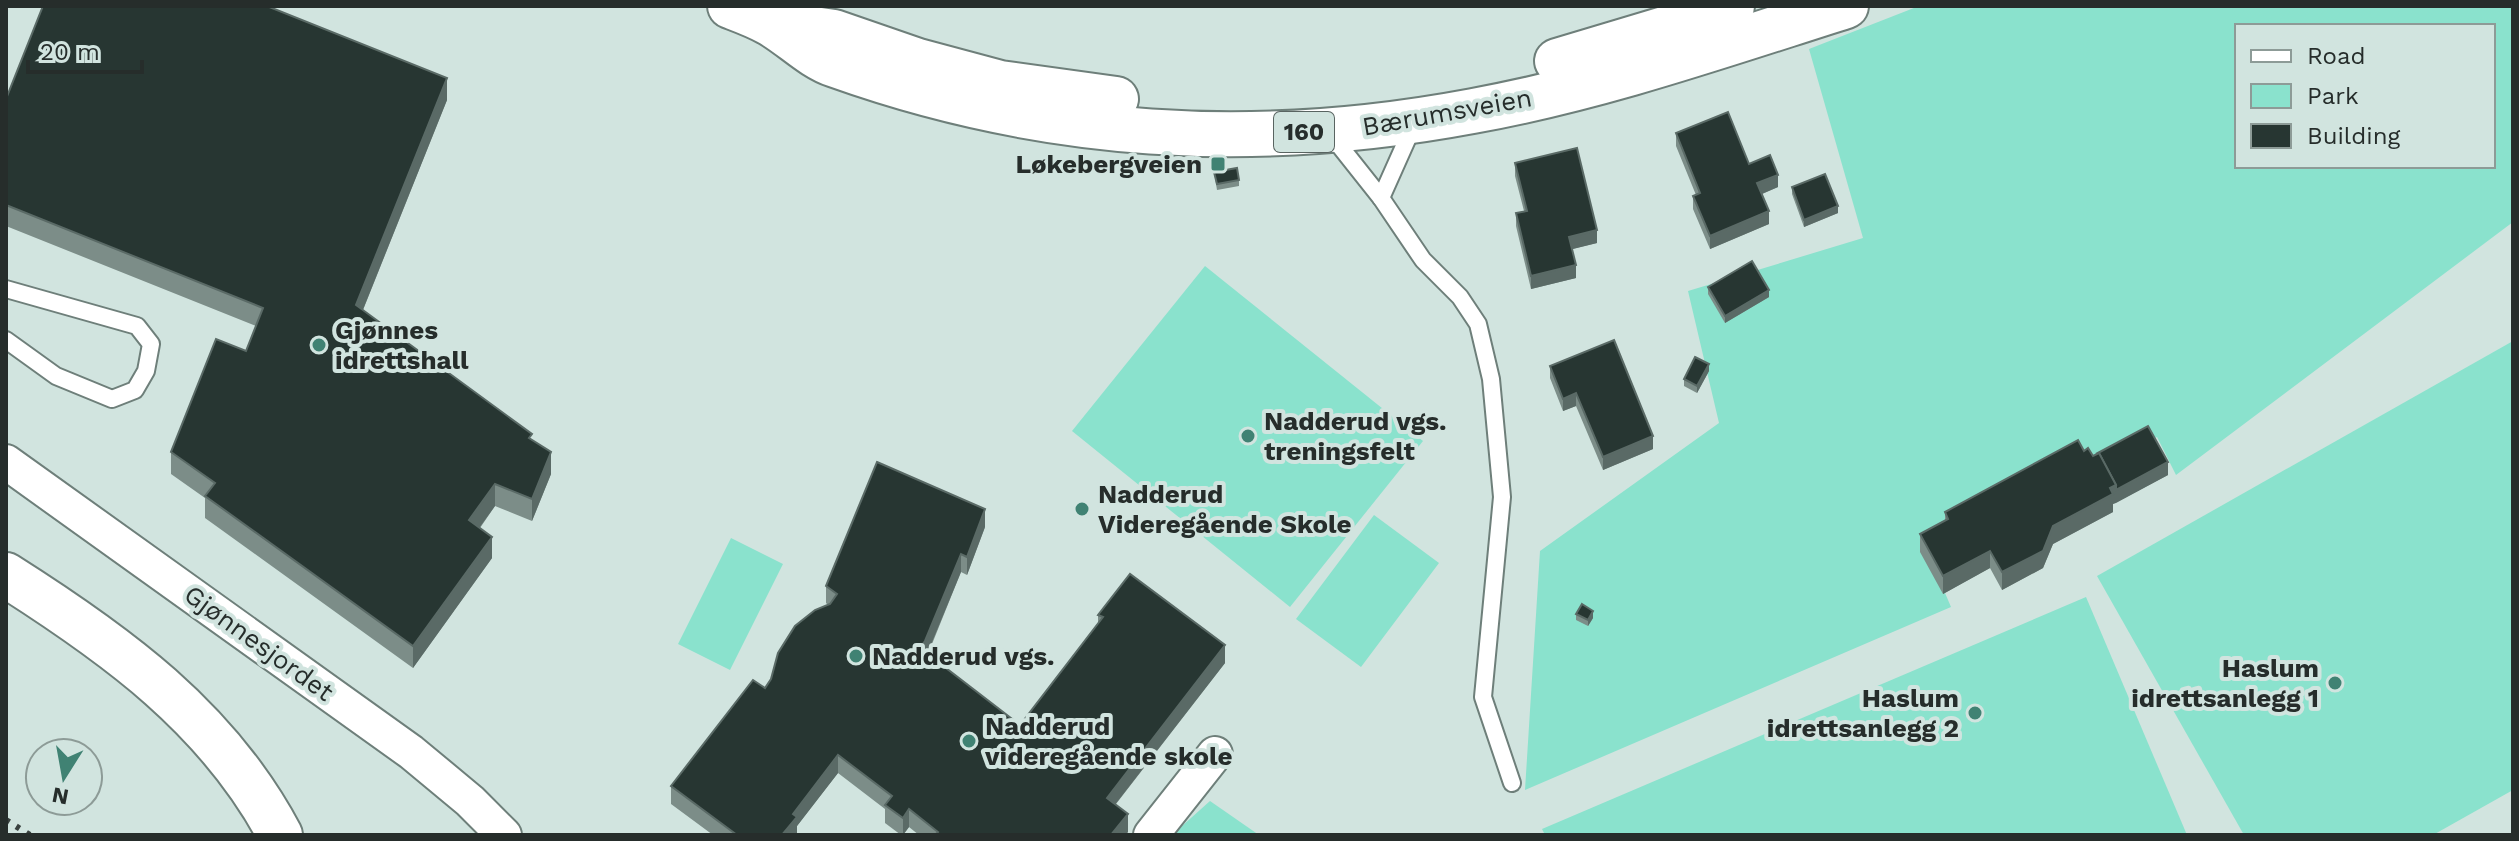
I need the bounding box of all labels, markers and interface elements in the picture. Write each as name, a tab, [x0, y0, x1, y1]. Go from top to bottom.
scale bar	[28, 24, 142, 74]
legend	[2235, 24, 2495, 168]
text: 20 m	[40, 38, 100, 66]
text: Road	[2307, 42, 2366, 70]
street label: Bærumsveien	[1360, 82, 1534, 142]
text: Park	[2307, 82, 2359, 110]
road number: 160	[1274, 112, 1334, 152]
text: Building	[2307, 122, 2400, 150]
place label: Løkebergveien	[1015, 149, 1202, 179]
marker: Løkebergveien	[1209, 155, 1227, 173]
place label: Gjønnes idrettshall	[335, 315, 469, 375]
marker: Gjønnes idrettshall	[310, 336, 328, 354]
place label: Nadderud vgs. treningsfelt	[1264, 406, 1447, 466]
marker: Nadderud vgs. treningsfelt	[1239, 427, 1257, 445]
place label: Nadderud Videregående Skole	[1098, 479, 1352, 539]
marker: Nadderud Videregående Skole	[1073, 500, 1091, 518]
street label: Gjønnesjordet	[179, 579, 339, 707]
place label: Nadderud vgs.	[872, 641, 1055, 671]
marker: Nadderud vgs.	[847, 647, 865, 665]
place label: Haslum idrettsanlegg 1	[2131, 653, 2319, 713]
marker: Haslum idrettsanlegg 1	[2326, 674, 2344, 692]
place label: Haslum idrettsanlegg 2	[1767, 683, 1959, 743]
marker: Haslum idrettsanlegg 2	[1966, 704, 1984, 722]
place label: Nadderud videregående skole	[984, 711, 1233, 771]
marker: Nadderud videregående skole	[960, 732, 978, 750]
north arrow	[24, 737, 104, 817]
text: N	[50, 782, 71, 810]

